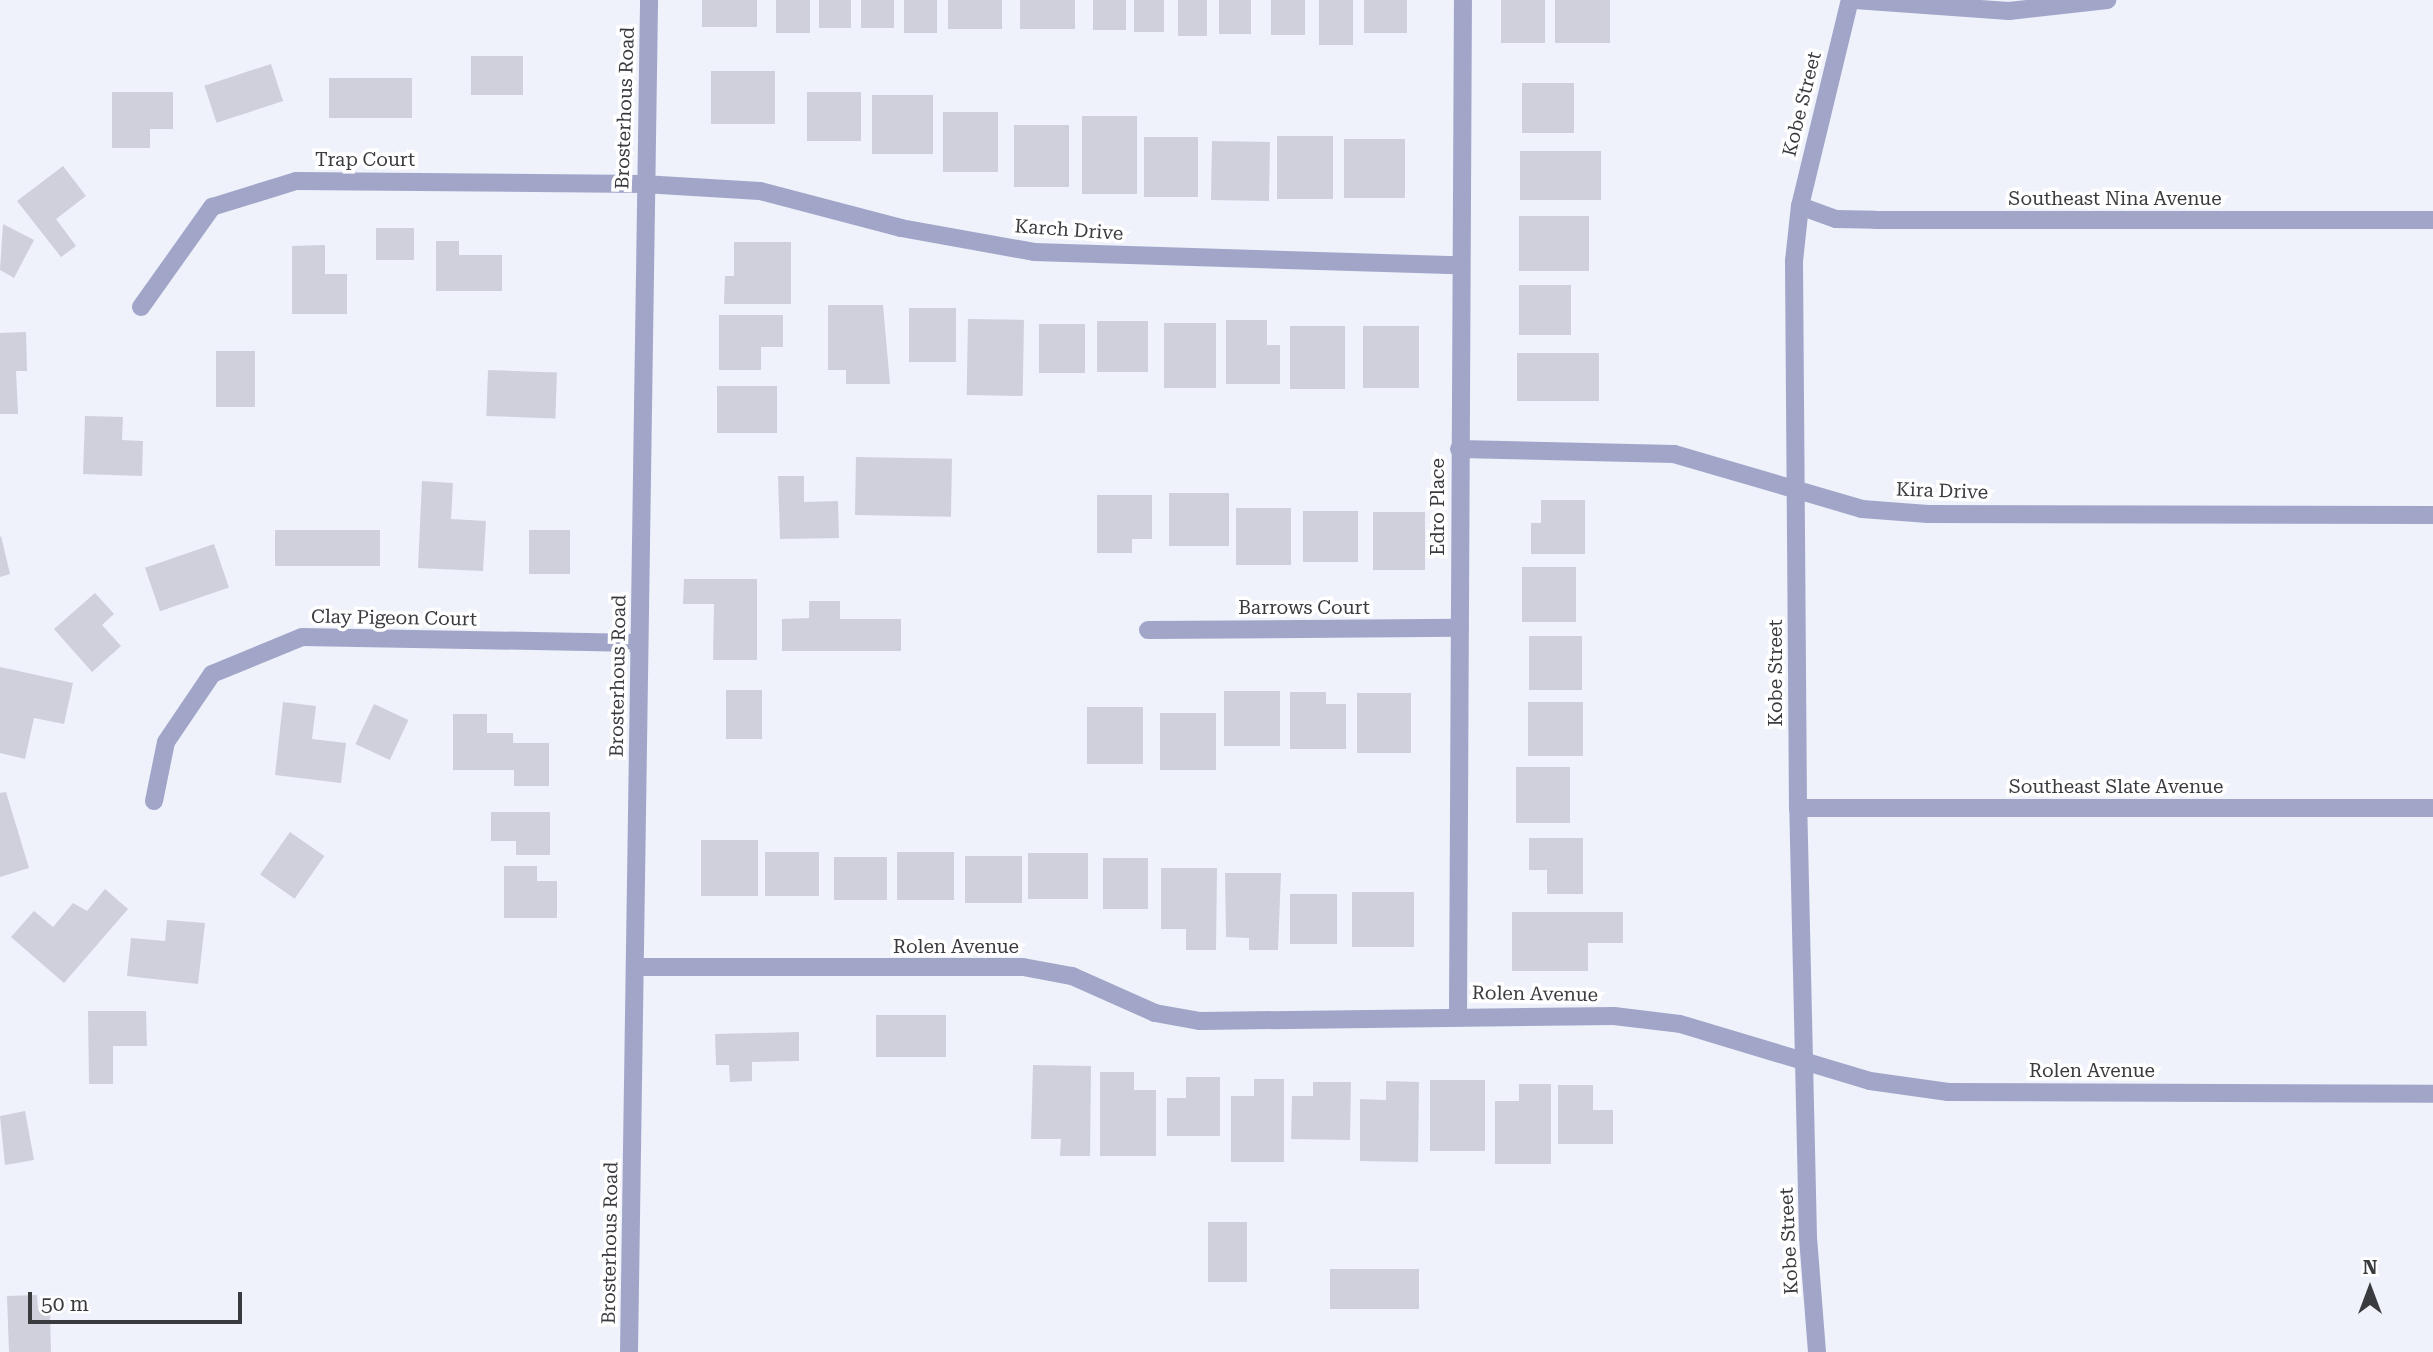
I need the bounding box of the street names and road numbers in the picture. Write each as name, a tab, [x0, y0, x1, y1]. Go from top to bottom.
street label: Brosterhous Road	[611, 26, 639, 190]
street label: Kobe Street	[1778, 49, 1826, 159]
street label: Trap Court	[315, 149, 415, 171]
street label: Southeast Nina Avenue	[2008, 188, 2222, 210]
street label: Karch Drive	[1014, 215, 1124, 245]
street label: Edro Place	[1427, 458, 1449, 556]
street label: Kira Drive	[1896, 478, 1988, 504]
street label: Brosterhous Road	[605, 595, 631, 757]
street label: Barrows Court	[1238, 597, 1370, 619]
street label: Clay Pigeon Court	[311, 605, 477, 631]
street label: Kobe Street	[1765, 619, 1787, 727]
street label: Southeast Slate Avenue	[2009, 776, 2223, 798]
street label: Rolen Avenue	[893, 936, 1019, 958]
street label: Rolen Avenue	[1472, 982, 1598, 1006]
street label: Rolen Avenue	[2029, 1060, 2155, 1082]
street label: Brosterhous Road	[597, 1162, 623, 1324]
street label: Kobe Street	[1775, 1187, 1803, 1295]

